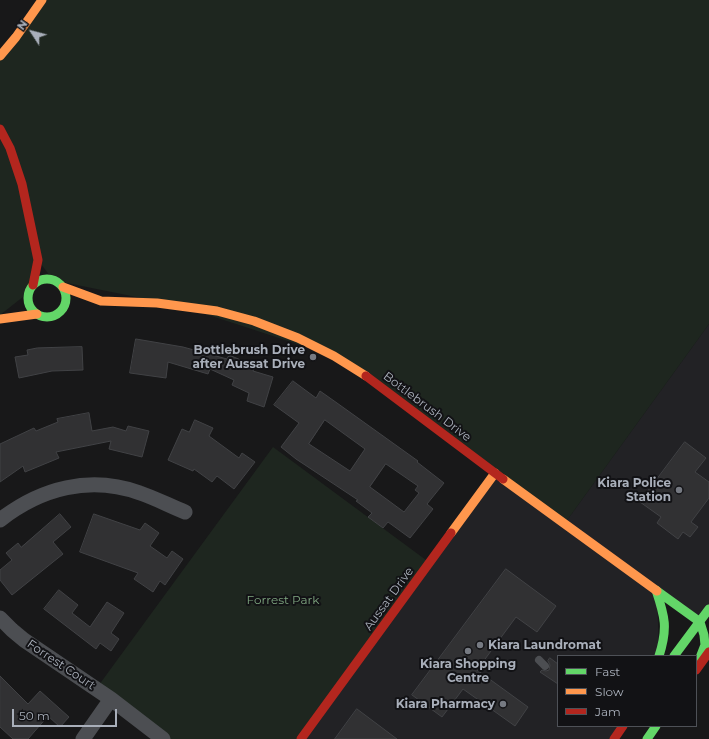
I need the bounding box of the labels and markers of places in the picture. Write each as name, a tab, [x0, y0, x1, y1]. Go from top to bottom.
place label: Bottlebrush Drive after Aussat Drive	[192, 343, 305, 371]
marker: Bottlebrush Drive after Aussat Drive	[308, 352, 318, 362]
place label: Kiara Police Station	[597, 476, 671, 504]
marker: Kiara Police Station	[674, 485, 684, 495]
place label: Kiara Laundromat	[488, 638, 601, 652]
marker: Kiara Laundromat	[475, 640, 485, 650]
marker: Kiara Shopping Centre	[463, 646, 473, 656]
place label: Kiara Shopping Centre	[420, 657, 516, 685]
place label: Kiara Pharmacy	[396, 697, 495, 711]
marker: Kiara Pharmacy	[498, 699, 508, 709]

